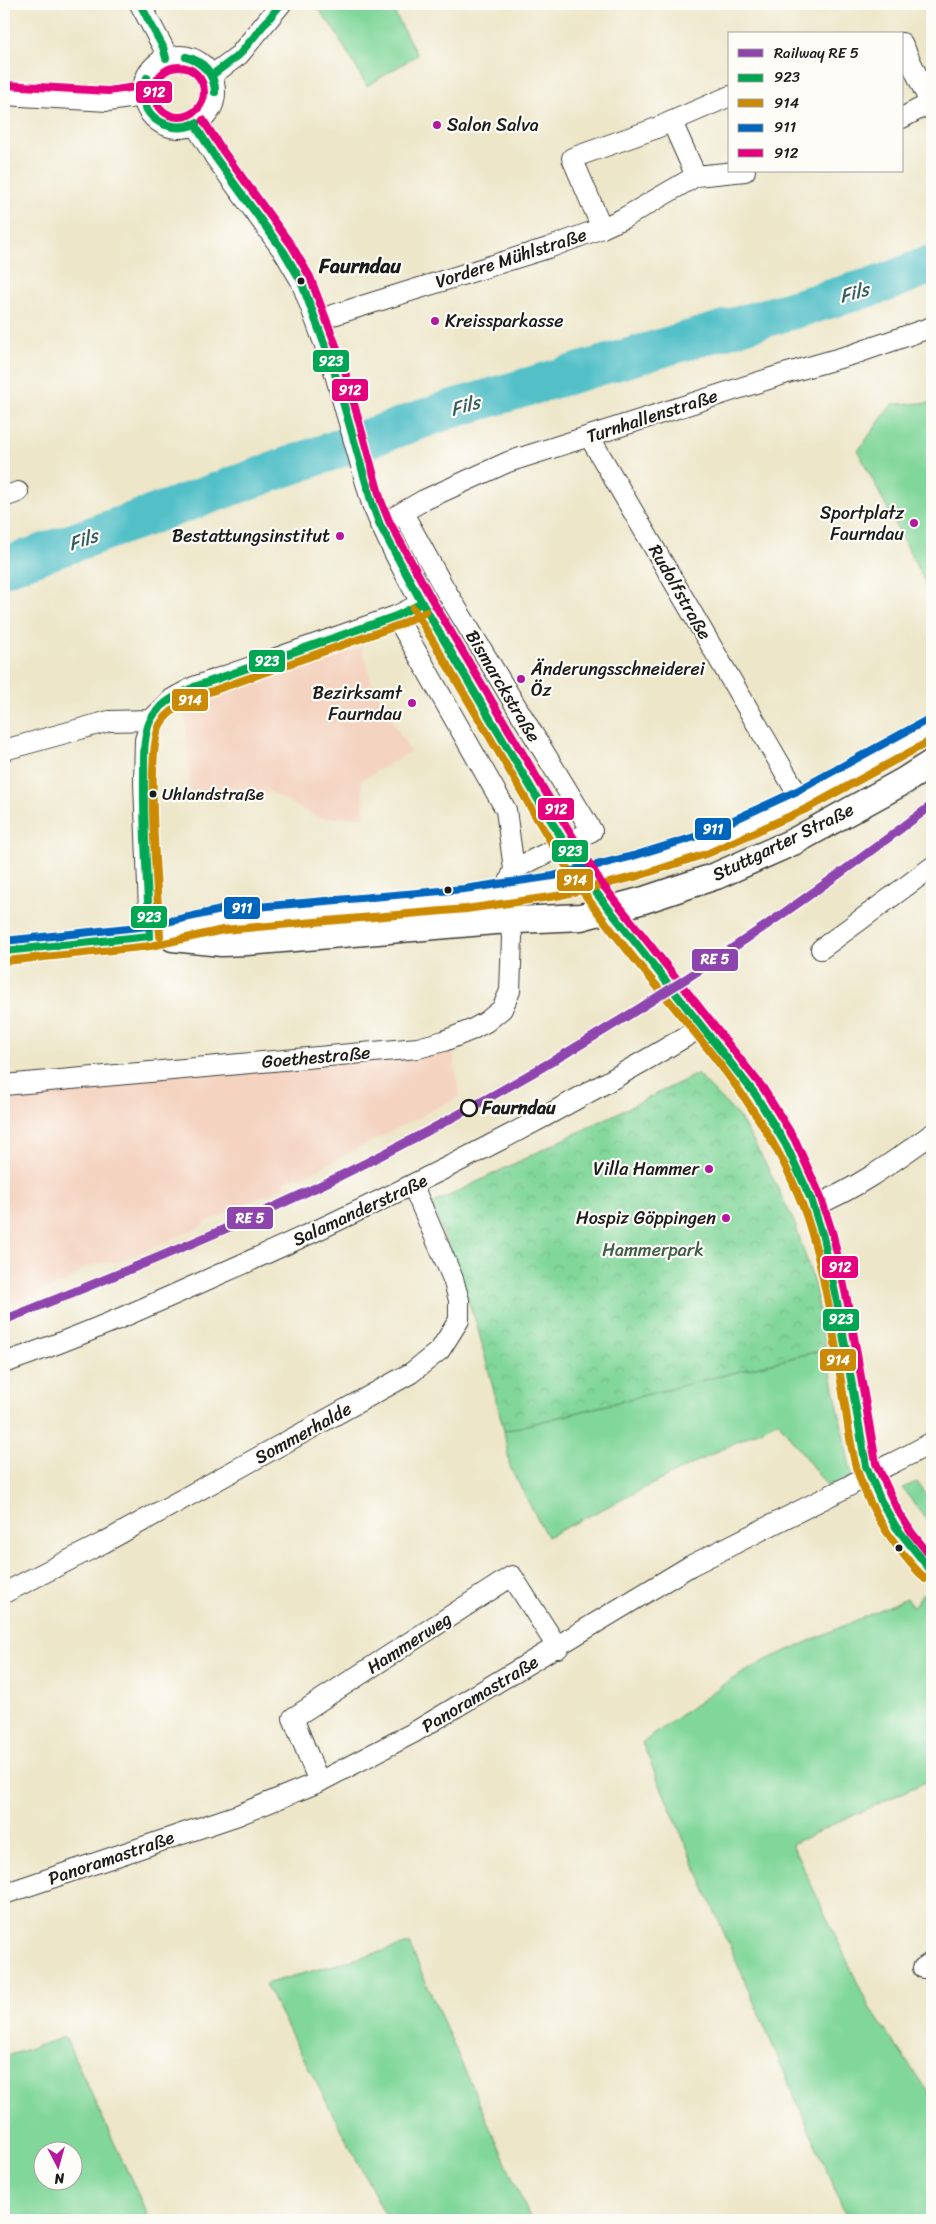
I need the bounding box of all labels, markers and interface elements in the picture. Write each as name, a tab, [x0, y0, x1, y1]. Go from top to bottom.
legend	[728, 32, 904, 172]
text: Railway RE 5	[774, 40, 859, 66]
text: 923	[774, 64, 800, 90]
line badge: 912	[135, 80, 173, 104]
text: 912	[143, 80, 166, 105]
text: 914	[774, 90, 799, 116]
place label: Salon Salva	[447, 109, 539, 141]
text: 911	[774, 114, 796, 140]
marker: Salon Salva	[431, 119, 443, 131]
text: 912	[774, 140, 799, 166]
street label: Vordere Mühlstraße	[431, 218, 591, 298]
district label: Faurndau	[318, 249, 401, 284]
water label: Fils	[835, 272, 875, 312]
unlabelled marker	[296, 276, 306, 286]
place label: Kreissparkasse	[445, 305, 564, 337]
marker: Kreissparkasse	[429, 315, 441, 327]
line badge: 923	[312, 349, 350, 373]
text: 923	[319, 349, 343, 374]
line badge: 912	[331, 378, 369, 402]
text: 912	[339, 378, 362, 403]
street label: Turnhallenstraße	[582, 380, 722, 452]
water label: Fils	[446, 385, 486, 426]
place label: Sportplatz Faurndau	[820, 497, 904, 550]
marker: Sportplatz Faurndau	[908, 517, 920, 529]
water label: Fils	[64, 518, 105, 560]
place label: Bestattungsinstitut	[172, 520, 330, 552]
marker: Bestattungsinstitut	[334, 530, 346, 542]
street label: Rudolfstraße	[640, 538, 720, 646]
street label: Bismarckstraße	[457, 623, 549, 749]
line badge: 923	[248, 649, 286, 673]
text: 923	[255, 649, 279, 674]
place label: Änderungsschneiderei Öz	[530, 653, 706, 706]
marker: Änderungsschneiderei Öz	[515, 673, 527, 685]
place label: Bezirksamt Faurndau	[313, 677, 403, 730]
line badge: 914	[171, 688, 209, 712]
text: 914	[178, 688, 202, 713]
marker: Bezirksamt Faurndau	[406, 697, 418, 709]
place label: Uhlandstraße	[162, 779, 264, 809]
marker: Uhlandstraße	[148, 789, 158, 799]
street label: Stuttgarter Straße	[707, 794, 859, 890]
line badge: 912	[537, 797, 575, 821]
text: 912	[545, 797, 568, 822]
line badge: 911	[694, 817, 732, 841]
text: 911	[703, 817, 723, 842]
line badge: 923	[551, 839, 589, 863]
text: 923	[558, 839, 582, 864]
line badge: 914	[556, 868, 594, 892]
text: 914	[563, 868, 587, 893]
unlabelled marker	[443, 885, 453, 895]
line badge: 911	[223, 896, 261, 920]
text: 911	[232, 896, 252, 921]
line badge: 923	[130, 905, 168, 929]
text: 923	[137, 905, 161, 930]
text: RE 5	[700, 947, 730, 972]
line badge: RE 5	[691, 948, 739, 972]
street label: Goethestraße	[260, 1036, 372, 1078]
place label: Faurndau	[481, 1092, 556, 1124]
marker: Faurndau	[460, 1099, 478, 1117]
place label: Villa Hammer	[593, 1153, 701, 1185]
marker: Villa Hammer	[703, 1163, 715, 1175]
street label: Salamanderstraße	[287, 1165, 433, 1255]
place label: Hospiz Göppingen	[576, 1202, 716, 1234]
line badge: RE 5	[226, 1206, 274, 1230]
text: RE 5	[235, 1206, 265, 1231]
marker: Hospiz Göppingen	[720, 1212, 732, 1224]
park label: Hammerpark	[602, 1234, 704, 1266]
line badge: 912	[821, 1255, 859, 1279]
text: 912	[829, 1255, 852, 1280]
text: 923	[829, 1307, 853, 1332]
line badge: 923	[822, 1308, 860, 1332]
line badge: 914	[819, 1348, 857, 1372]
text: 914	[826, 1348, 850, 1373]
street label: Sommerhalde	[248, 1393, 358, 1473]
unlabelled marker	[894, 1543, 904, 1553]
street label: Hammerweg	[360, 1603, 458, 1683]
street label: Panoramastraße	[415, 1646, 545, 1742]
street label: Panoramastraße	[44, 1821, 179, 1895]
north arrow	[32, 2142, 82, 2192]
text: N	[53, 2165, 66, 2191]

